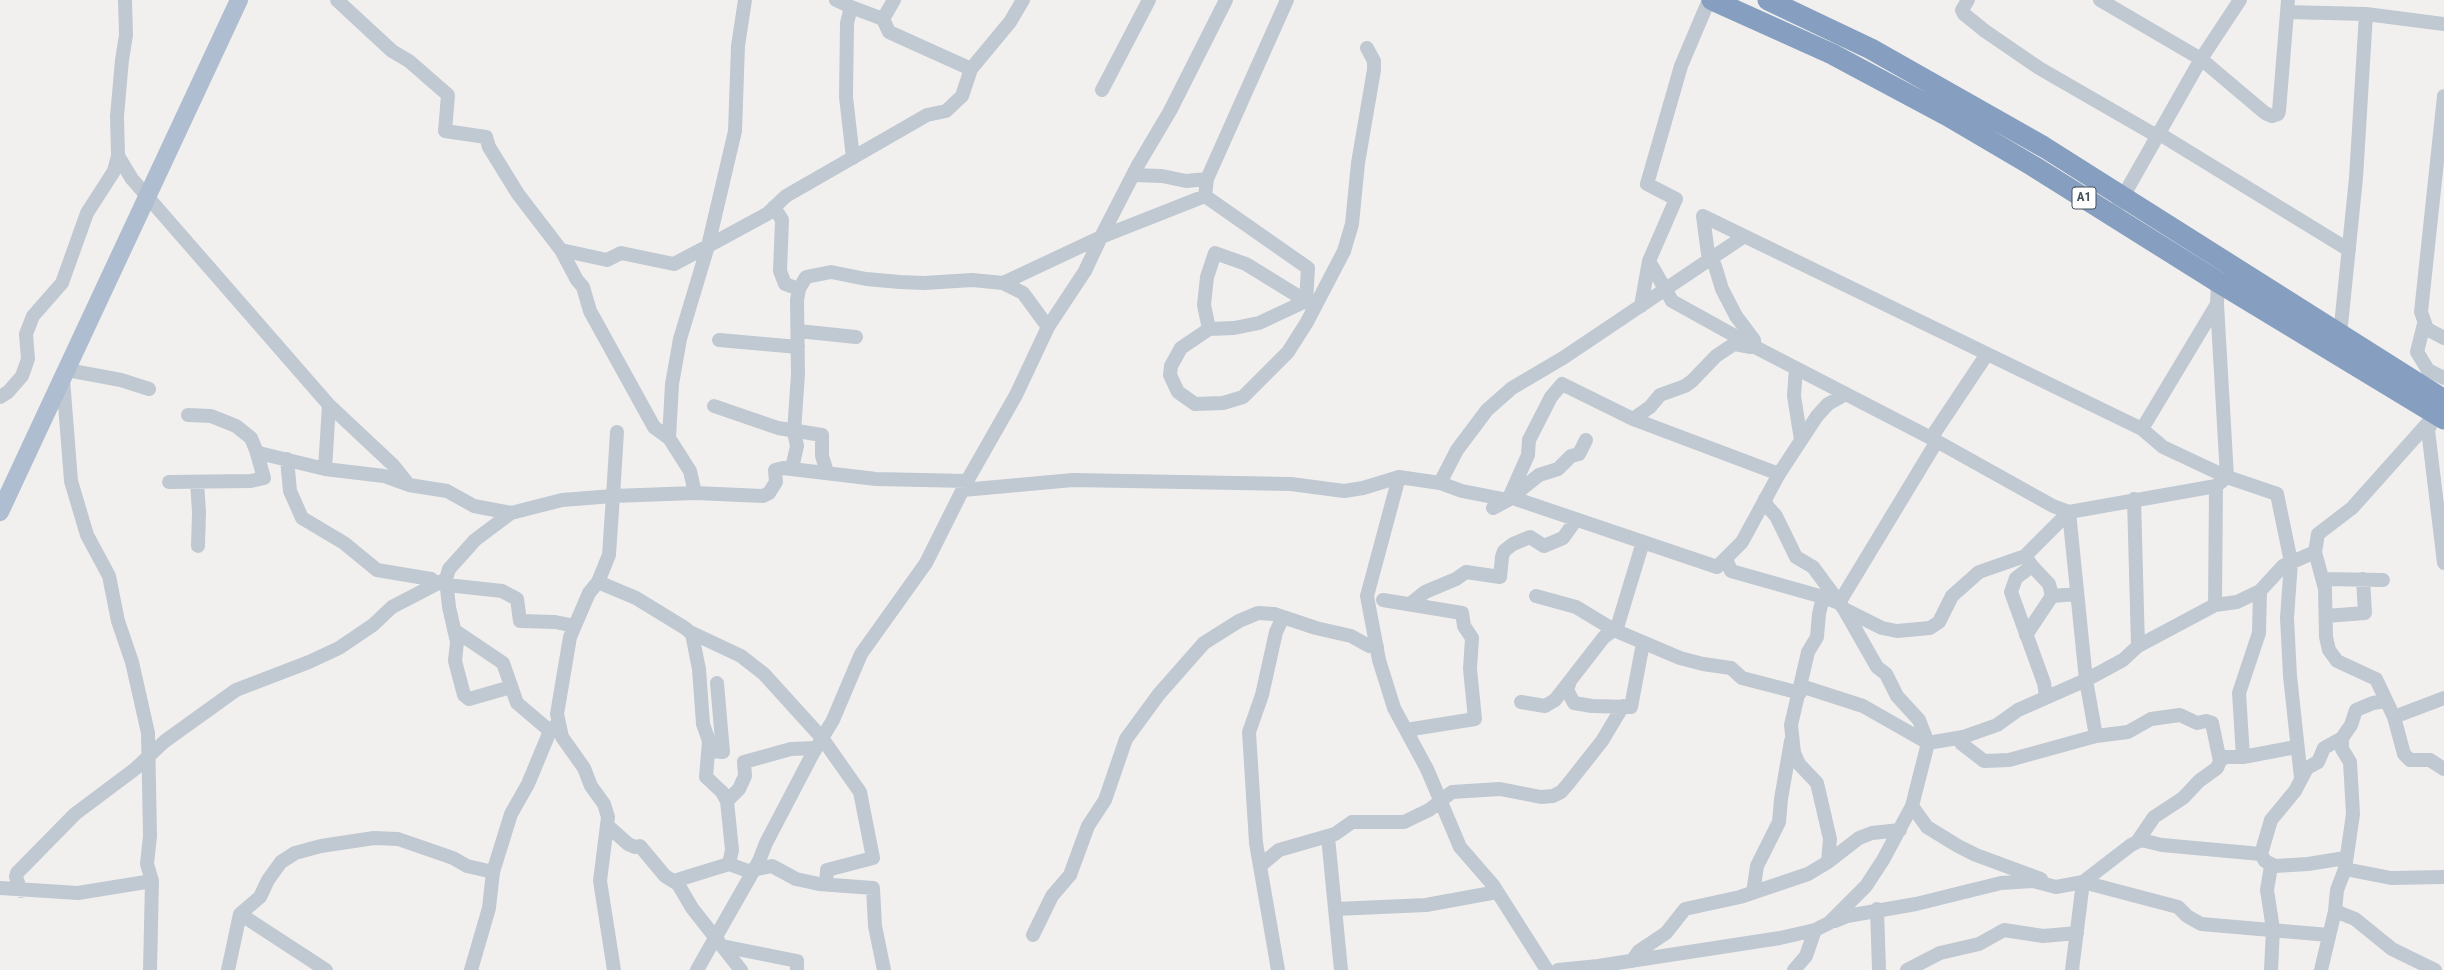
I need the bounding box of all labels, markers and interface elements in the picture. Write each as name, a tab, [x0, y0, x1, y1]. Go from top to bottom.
road number: A1	[2072, 187, 2096, 209]

